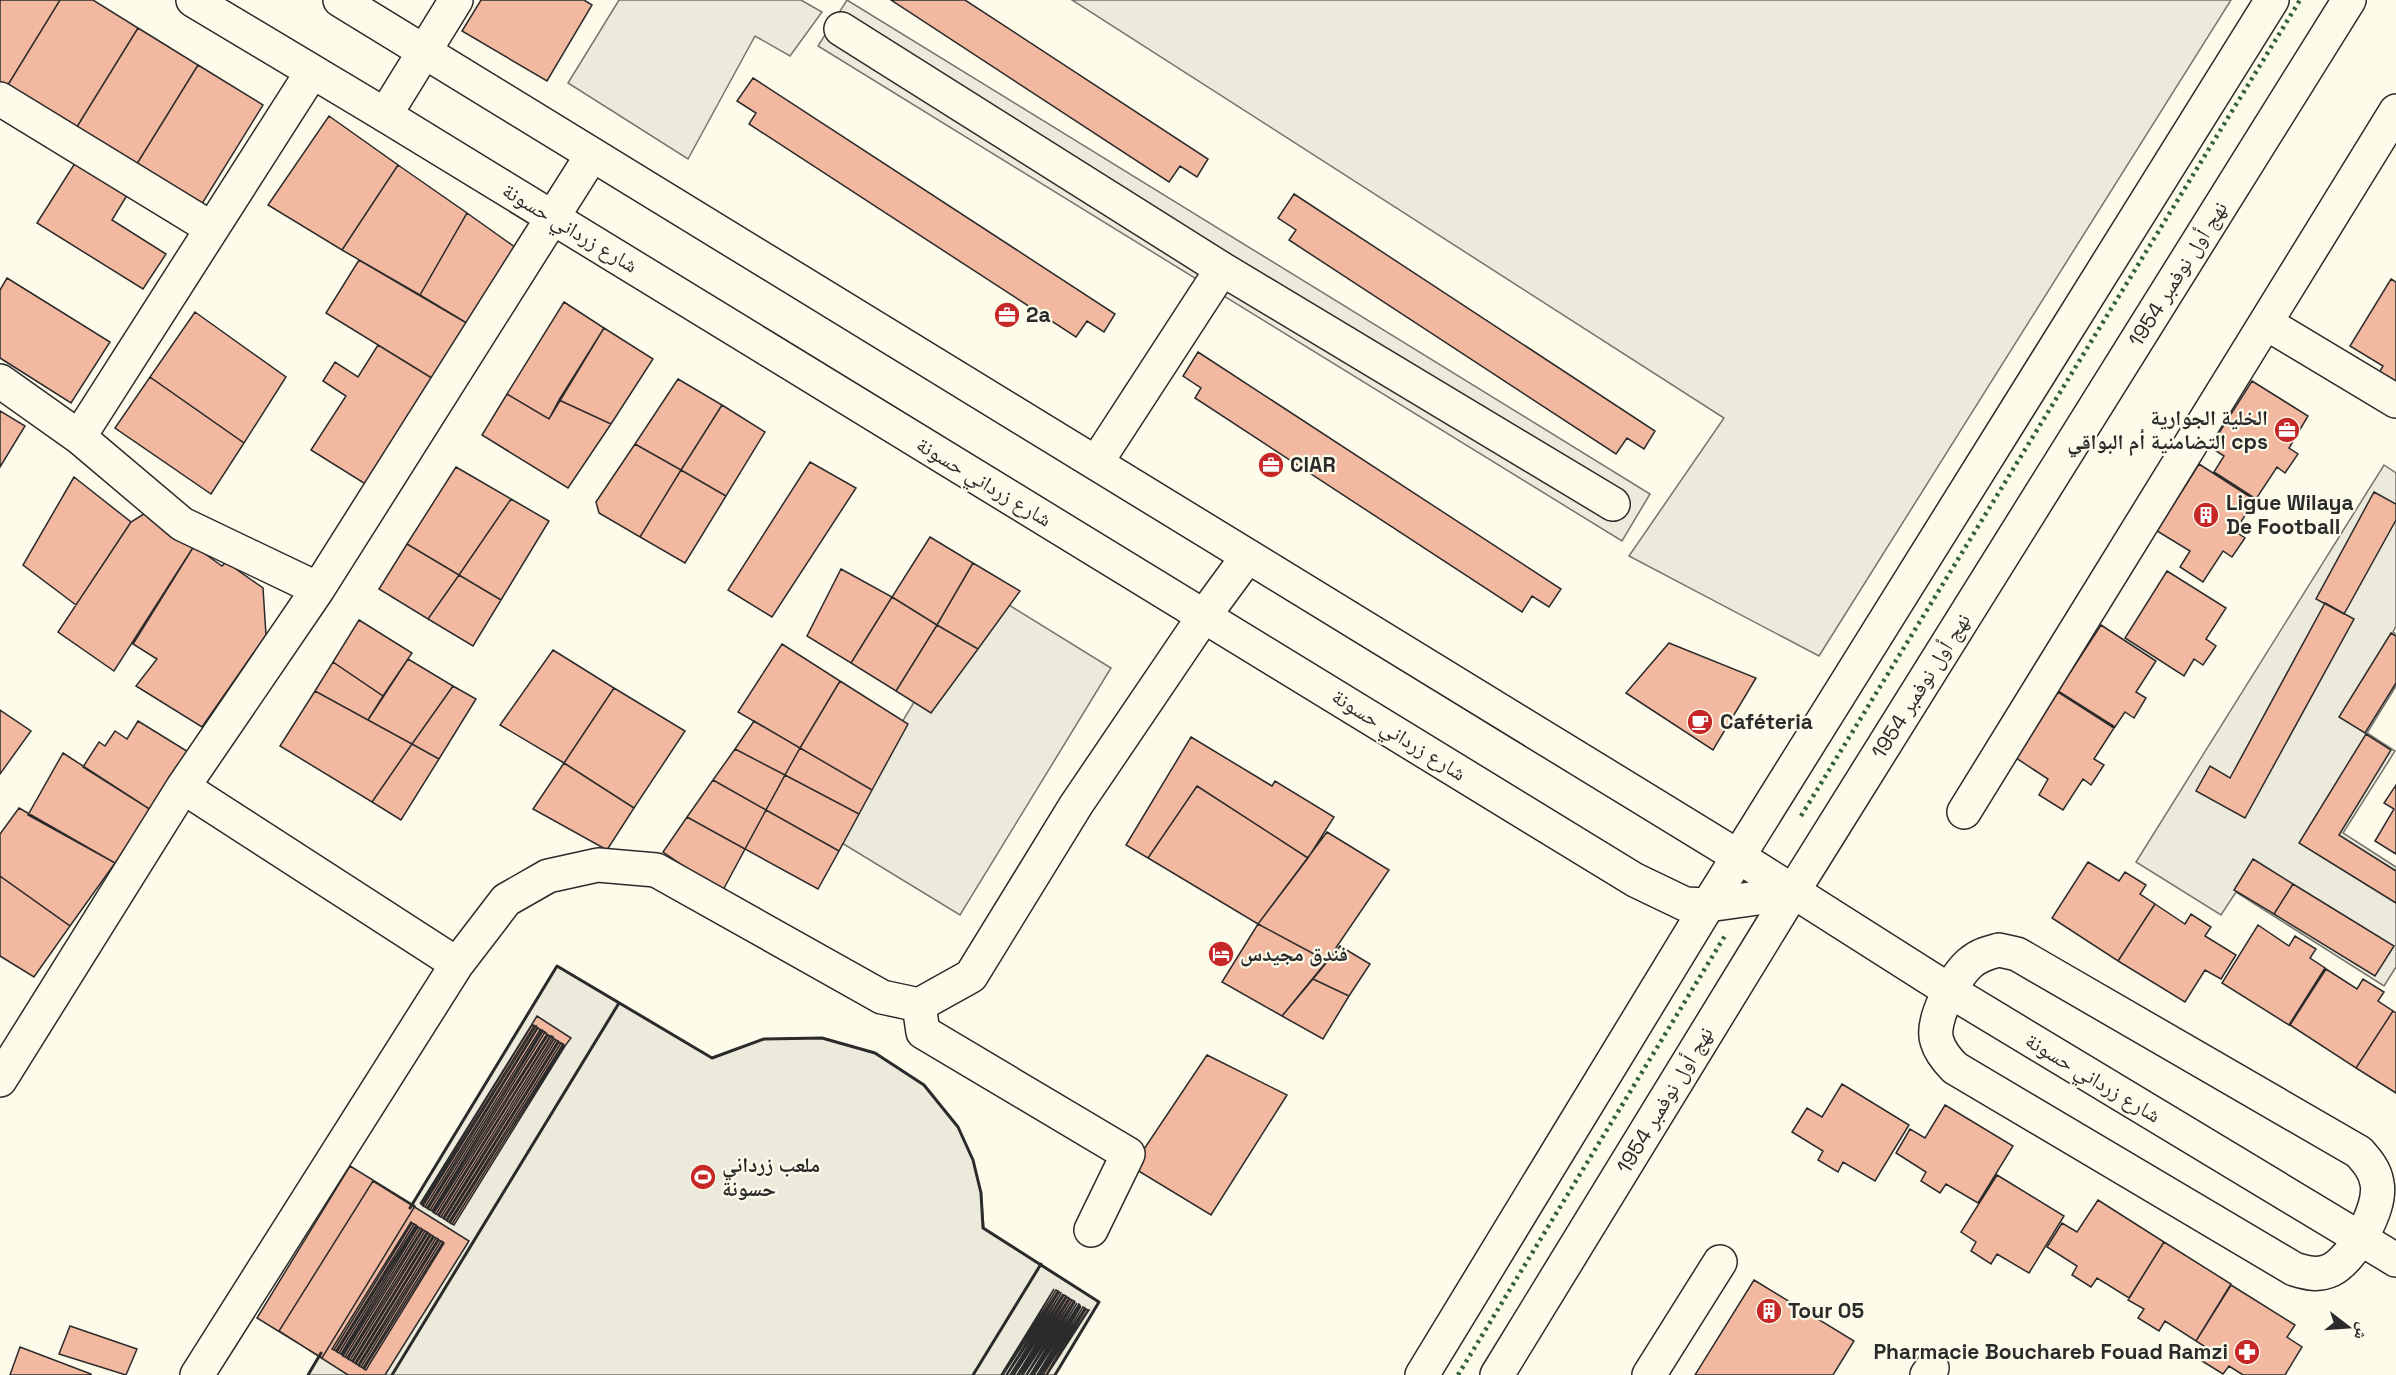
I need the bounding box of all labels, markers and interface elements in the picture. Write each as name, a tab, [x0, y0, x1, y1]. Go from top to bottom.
street label: شارع زرداني حسونة	[496, 177, 643, 281]
street label: نهج أول نوفمبر 1954	[2122, 196, 2233, 351]
office icon: 2a	[992, 300, 1022, 330]
place label: 2a	[1026, 301, 1051, 328]
place label: الخلية الجوارية التضامنية أم البواقي cps	[2067, 404, 2268, 458]
office icon: الخلية الجوارية التضامنية أم البواقي cps	[2272, 415, 2302, 445]
street label: شارع زرداني حسونة	[910, 431, 1057, 535]
office icon: CIAR	[1256, 450, 1286, 480]
place label: CIAR	[1290, 451, 1336, 478]
place label: Ligue Wilaya De Football	[2226, 489, 2354, 540]
building icon: Ligue Wilaya De Football	[2191, 500, 2221, 530]
street label: نهج أول نوفمبر 1954	[1865, 608, 1976, 763]
street label: شارع زرداني حسونة	[1325, 683, 1471, 789]
cafe icon: Caféteria	[1685, 707, 1715, 737]
place label: Caféteria	[1720, 708, 1813, 735]
hotel icon: فندق مجيدس	[1206, 939, 1236, 969]
place label: فندق مجيدس	[1240, 940, 1348, 967]
street label: نهج أول نوفمبر 1954	[1610, 1021, 1719, 1178]
street label: شارع زرداني حسونة	[2019, 1027, 2166, 1131]
place label: ملعب زرداني حسونة	[722, 1151, 820, 1202]
sports icon: ملعب زرداني حسونة	[688, 1162, 718, 1192]
building icon: Tour 05	[1754, 1296, 1784, 1326]
place label: Tour 05	[1788, 1297, 1864, 1324]
north arrow	[2318, 1297, 2378, 1357]
text: ش	[2349, 1320, 2374, 1342]
pharmacy icon: Pharmacie Bouchareb Fouad Ramzi	[2232, 1337, 2262, 1367]
place label: Pharmacie Bouchareb Fouad Ramzi	[1873, 1338, 2228, 1365]

